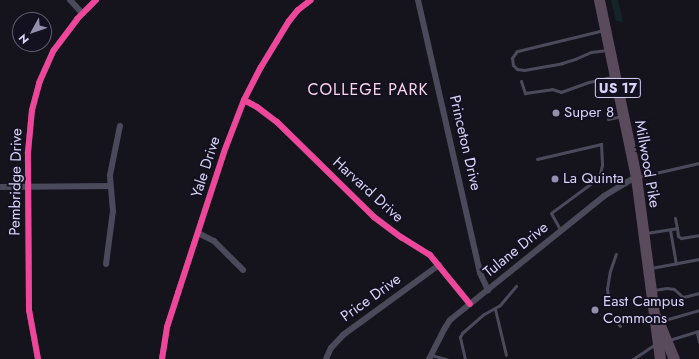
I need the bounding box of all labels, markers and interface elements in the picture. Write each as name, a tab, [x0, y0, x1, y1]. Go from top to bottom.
north arrow	[12, 12, 52, 52]
text: N	[15, 31, 33, 48]
road number: US 17	[594, 76, 642, 100]
district label: COLLEGE PARK	[307, 80, 429, 100]
street label: Princeton Drive	[445, 94, 485, 192]
place label: Super 8	[564, 104, 614, 122]
marker: Super 8	[551, 108, 561, 118]
street label: Millwood Pike	[630, 119, 664, 209]
street label: Pembridge Drive	[6, 128, 26, 236]
street label: Yale Drive	[188, 134, 224, 200]
street label: Harvard Drive	[329, 154, 407, 226]
place label: La Quinta	[563, 170, 624, 188]
marker: La Quinta	[550, 174, 560, 184]
street label: Tulane Drive	[480, 219, 552, 281]
street label: Price Drive	[338, 270, 404, 326]
place label: East Campus Commons	[603, 292, 684, 327]
marker: East Campus Commons	[590, 305, 600, 315]

